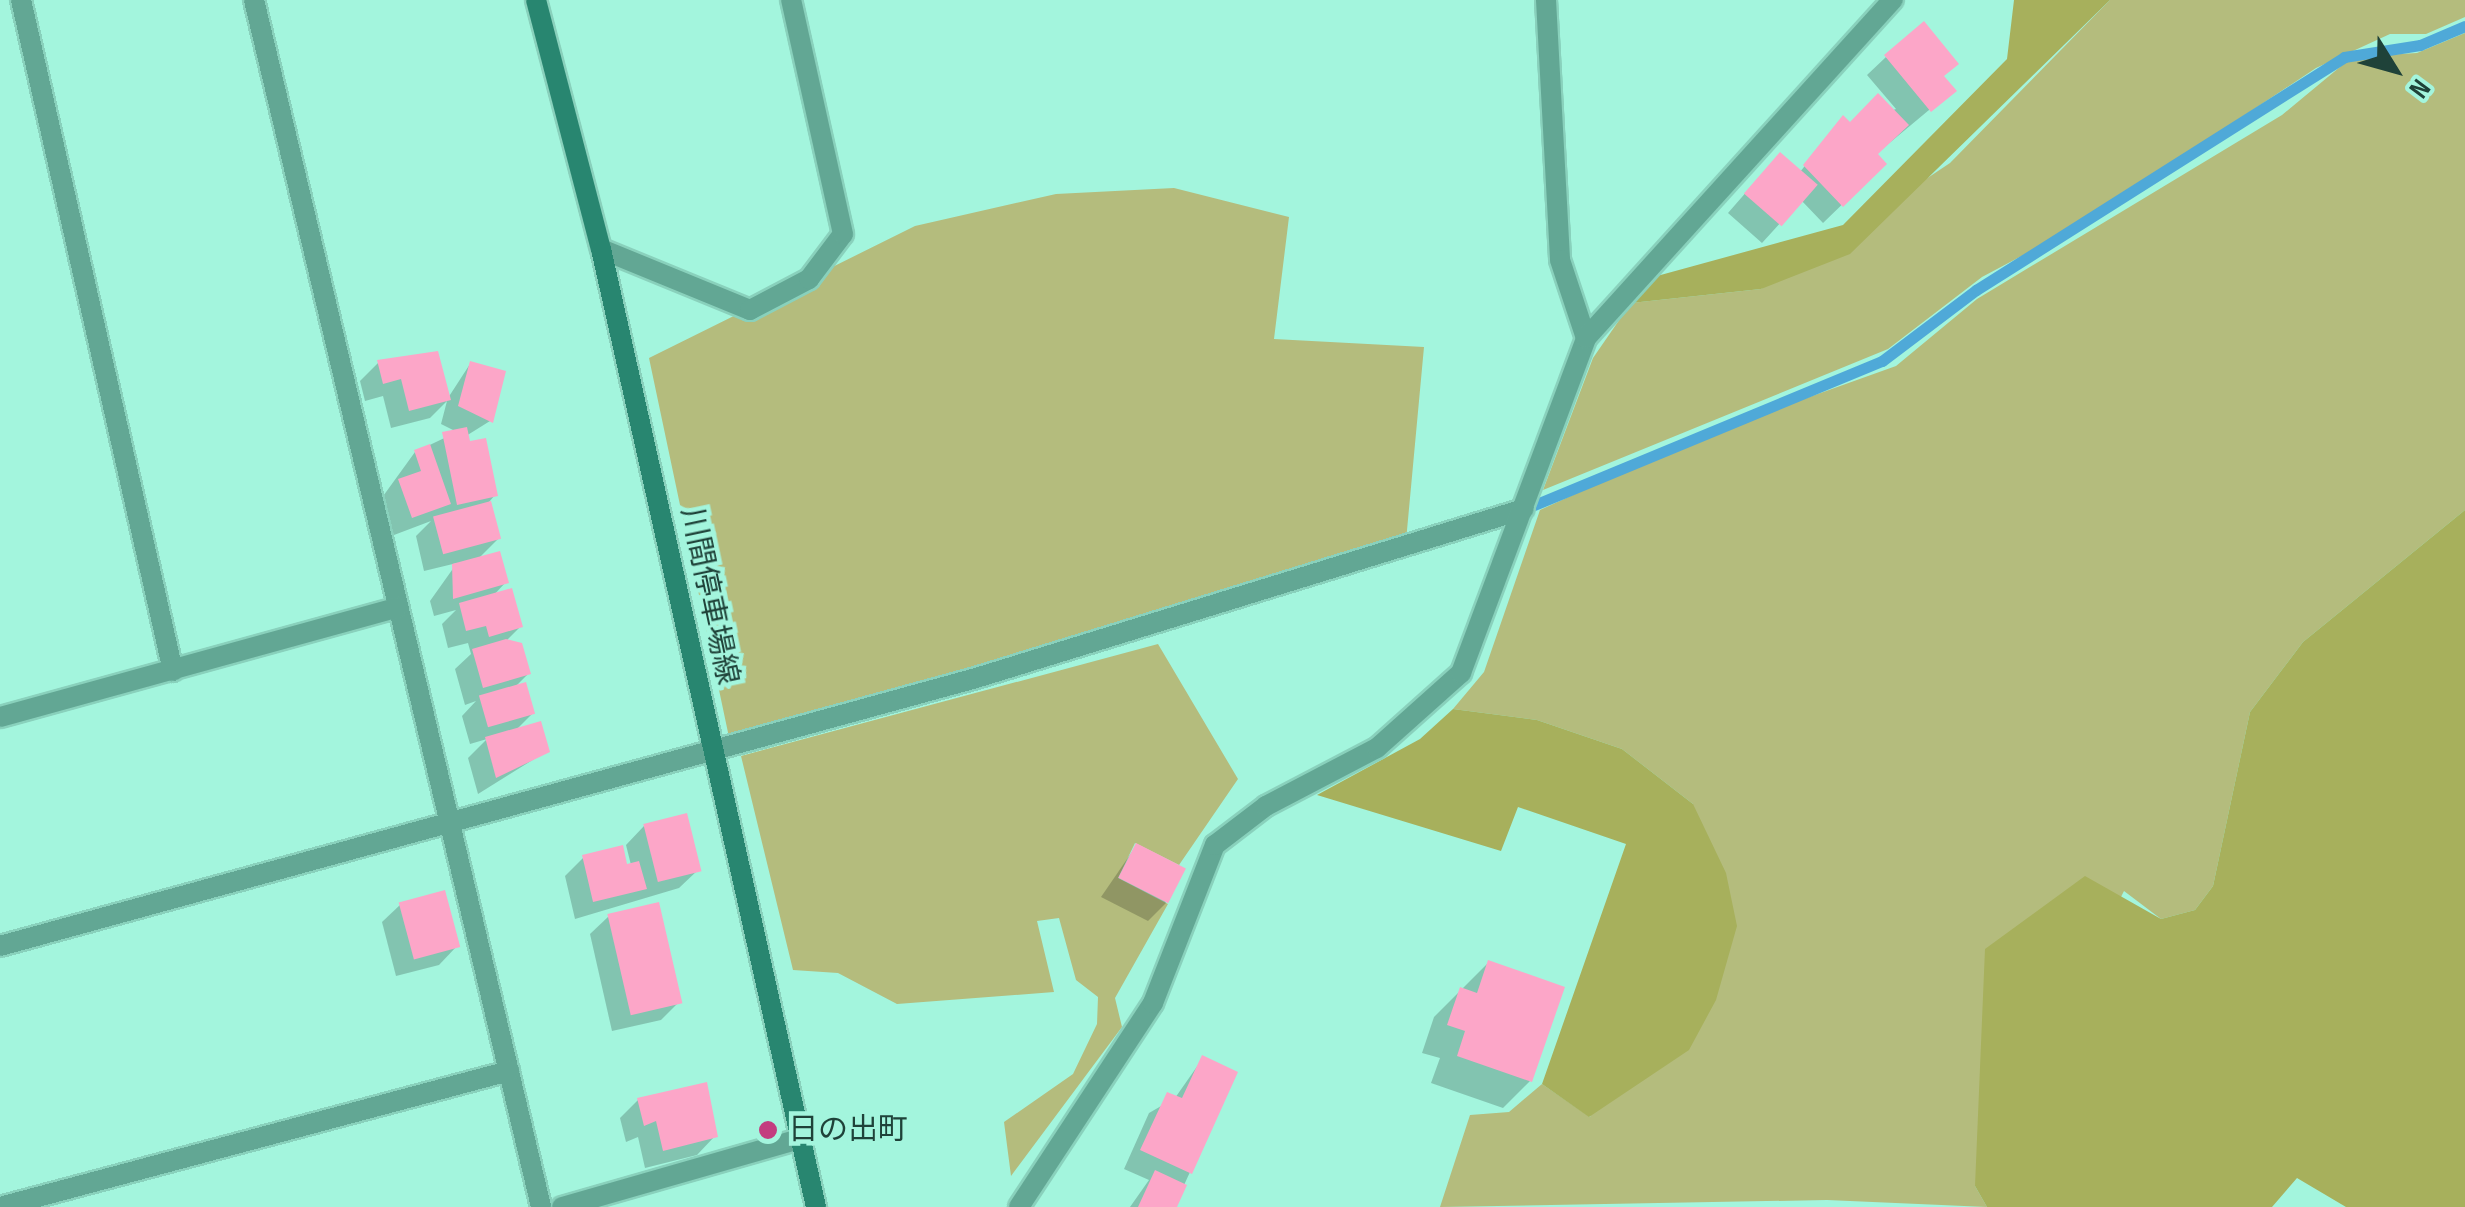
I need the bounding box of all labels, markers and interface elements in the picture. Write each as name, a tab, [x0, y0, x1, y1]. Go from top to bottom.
north arrow	[2345, 20, 2445, 120]
text: N	[2402, 72, 2437, 104]
street label: 川間停車場線	[673, 504, 745, 688]
place label: 日の出町	[788, 1112, 908, 1148]
marker: 日の出町	[757, 1119, 779, 1141]

